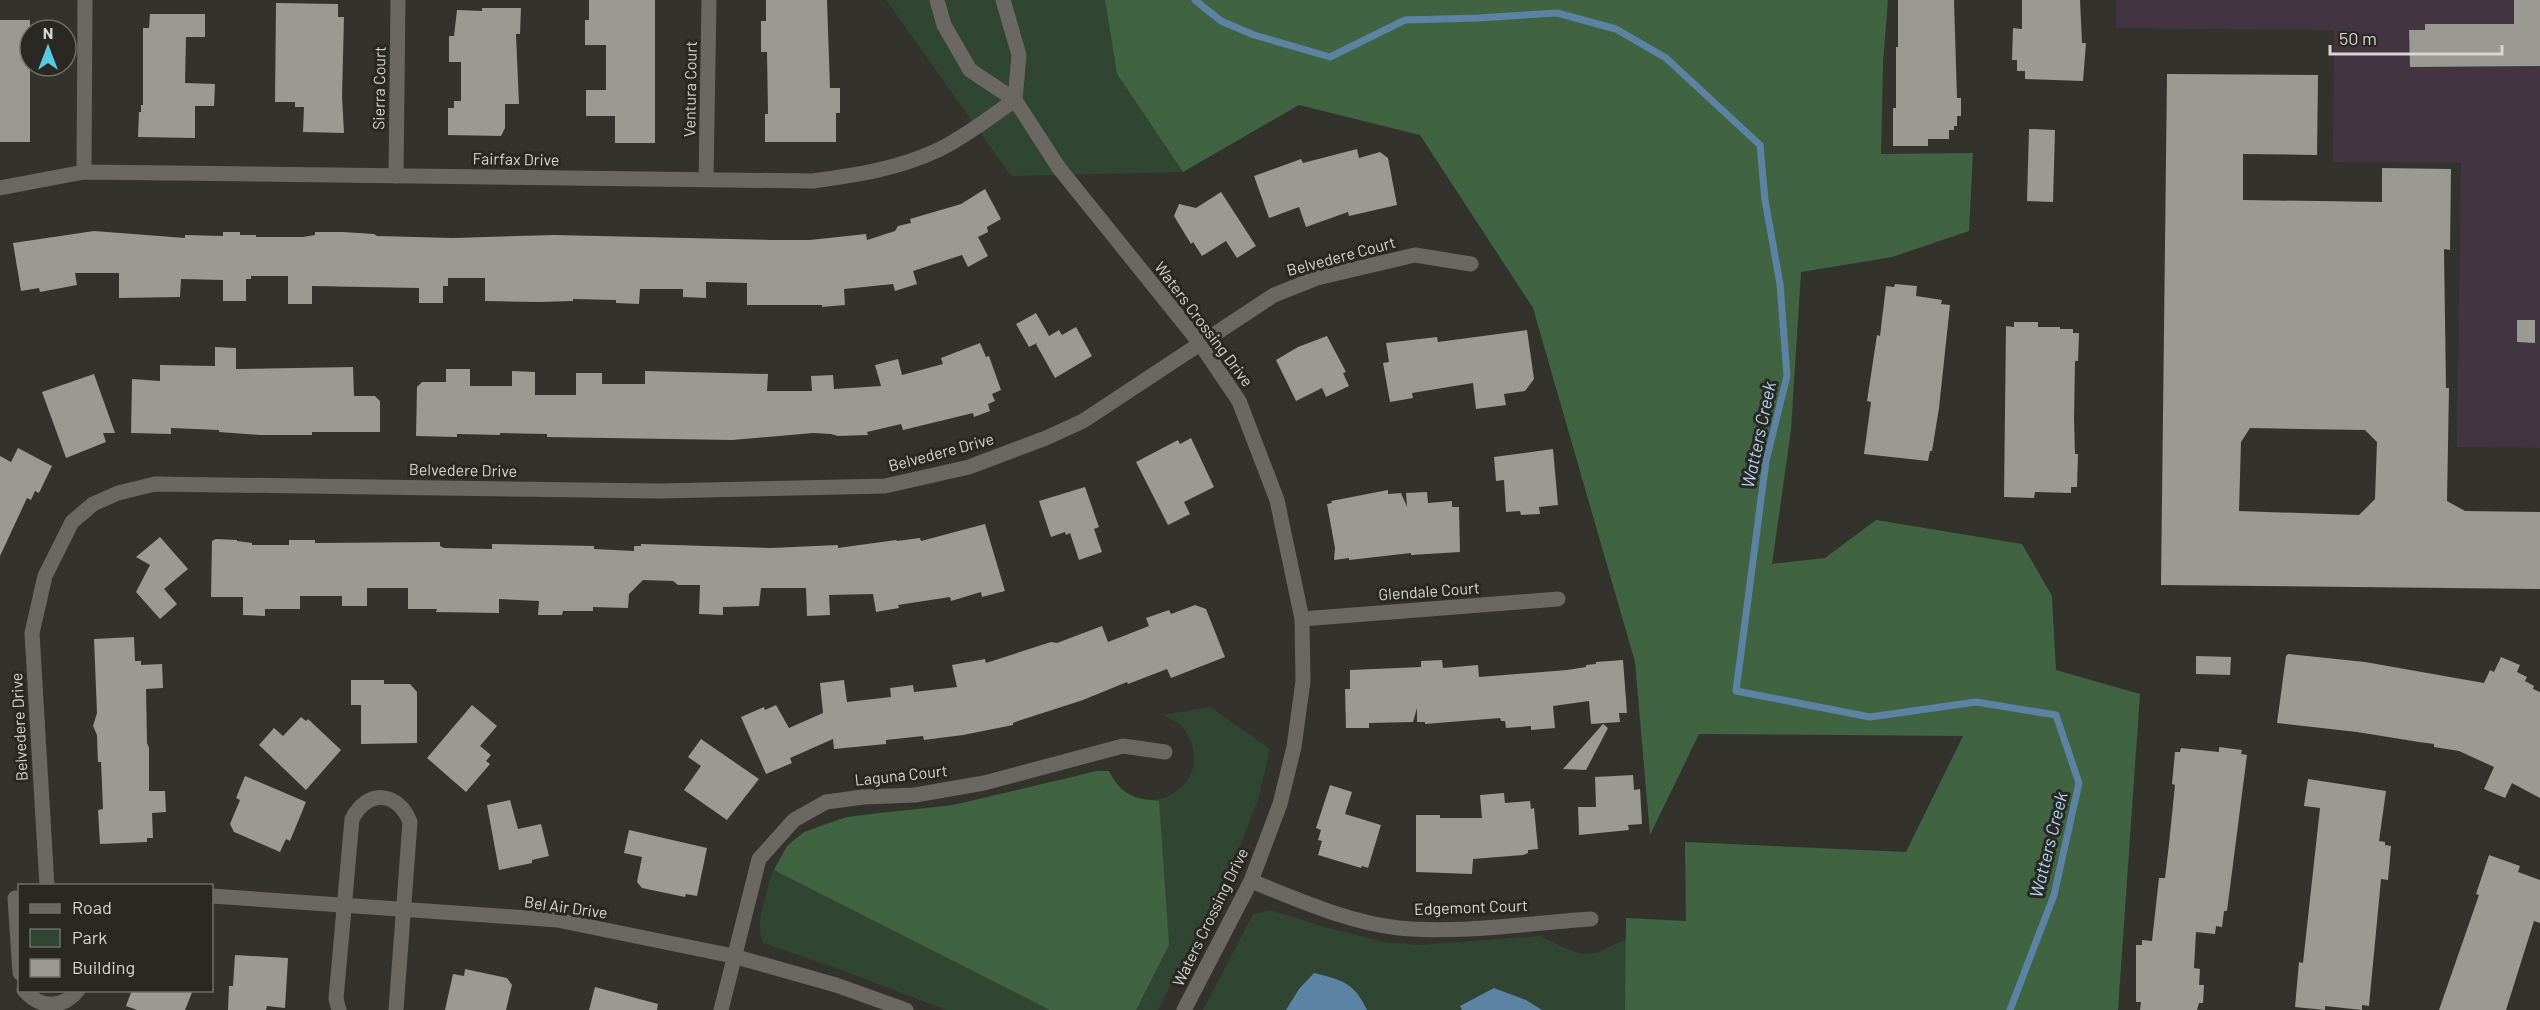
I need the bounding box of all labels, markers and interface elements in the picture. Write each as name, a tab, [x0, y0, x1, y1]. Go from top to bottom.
north arrow	[18, 18, 78, 78]
scale bar	[2330, 18, 2502, 56]
text: N	[43, 23, 53, 42]
text: 50 m	[2339, 27, 2377, 49]
street label: Ventura Court	[679, 41, 700, 137]
street label: Sierra Court	[368, 46, 389, 130]
street label: Fairfax Drive	[472, 148, 560, 169]
street label: Belvedere Court	[1284, 232, 1397, 279]
street label: Waters Crossing Drive	[1151, 257, 1258, 390]
water label: Watters Creek	[1736, 379, 1780, 490]
street label: Belvedere Drive	[886, 428, 996, 475]
street label: Belvedere Drive	[409, 459, 517, 480]
street label: Glendale Court	[1378, 577, 1480, 604]
street label: Belvedere Drive	[6, 672, 31, 782]
street label: Laguna Court	[854, 760, 948, 789]
water label: Watters Creek	[2024, 789, 2072, 900]
street label: Waters Crossing Drive	[1168, 844, 1251, 989]
legend	[18, 884, 213, 992]
street label: Bel Air Drive	[523, 891, 609, 922]
street label: Edgemont Court	[1414, 895, 1528, 918]
text: Road	[72, 896, 112, 918]
text: Park	[72, 926, 107, 948]
text: Building	[72, 956, 135, 978]

